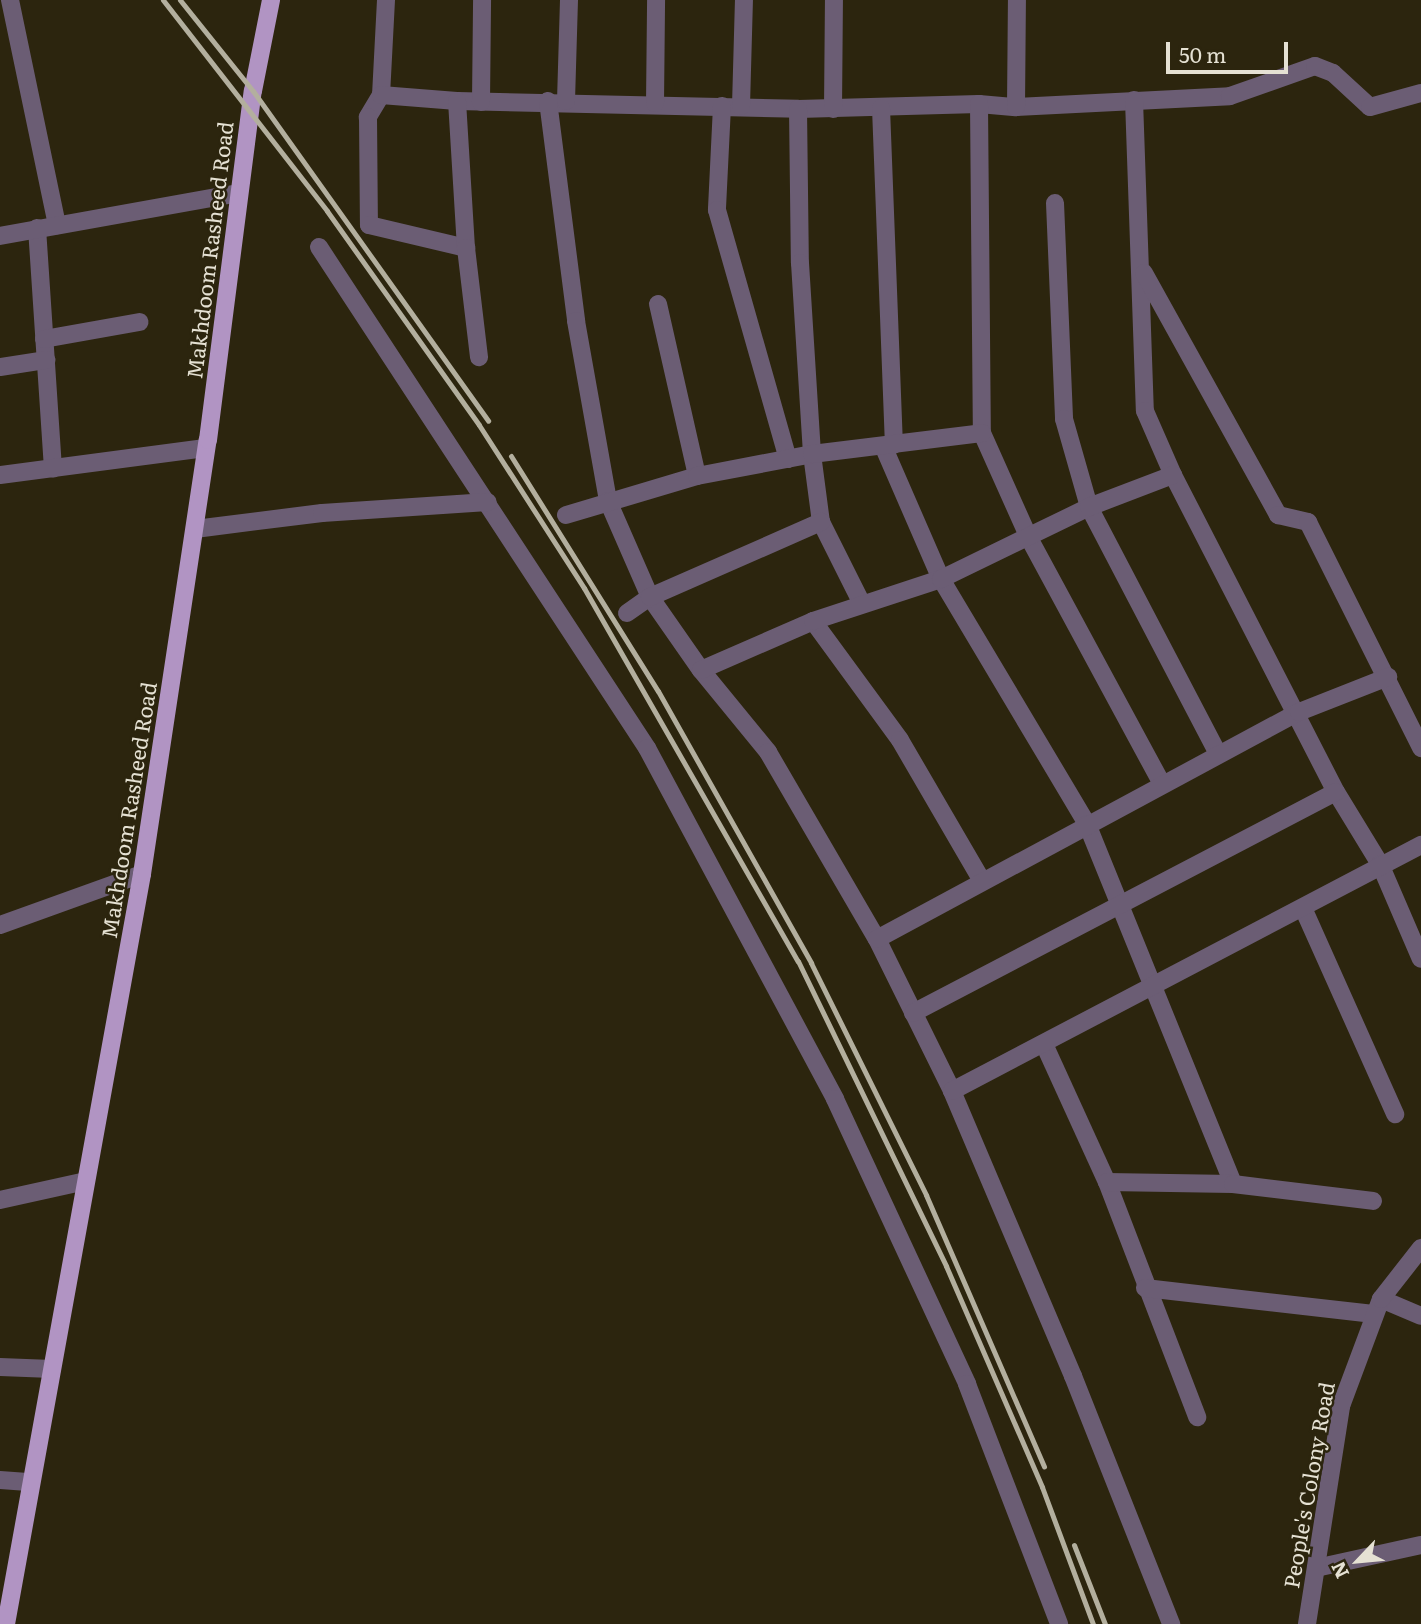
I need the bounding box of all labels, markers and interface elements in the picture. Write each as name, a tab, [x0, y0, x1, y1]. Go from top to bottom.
scale bar	[1169, 28, 1292, 72]
text: 50 m	[1179, 38, 1226, 69]
street label: Makhdoom Rasheed Road	[181, 120, 237, 380]
street label: Makhdoom Rasheed Road	[95, 680, 161, 940]
street label: People's Colony Road	[1277, 1380, 1339, 1590]
north arrow	[1323, 1526, 1393, 1596]
text: N	[1323, 1557, 1355, 1584]

